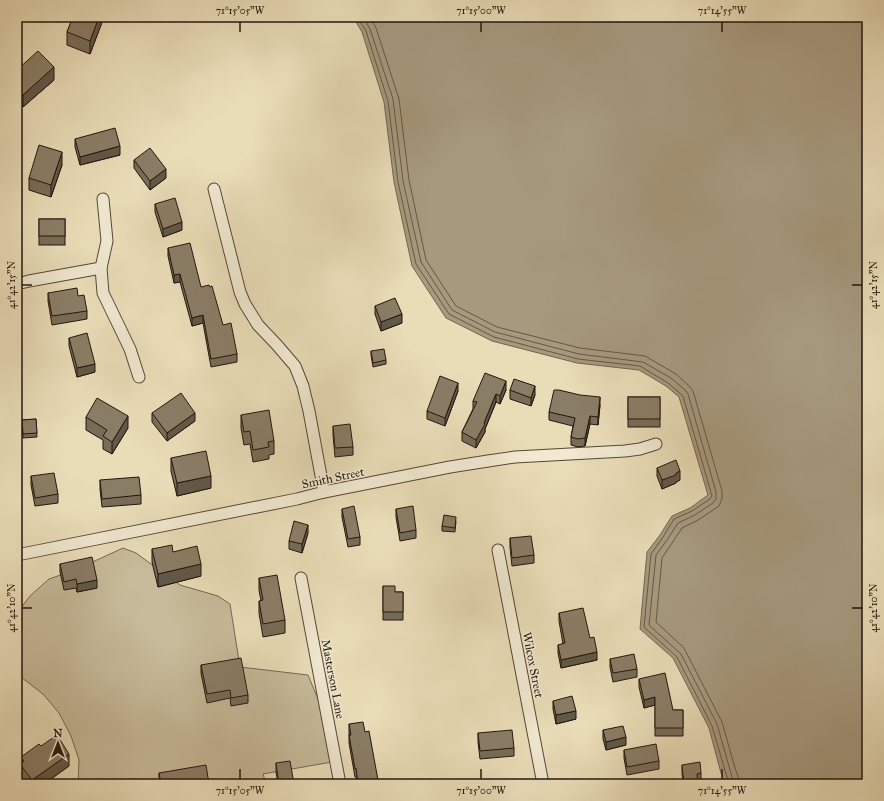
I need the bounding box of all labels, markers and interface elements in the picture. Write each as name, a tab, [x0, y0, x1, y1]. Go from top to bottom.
text: 71°15'05"W	[216, 5, 265, 17]
text: 71°15'00"W	[456, 5, 506, 17]
text: 71°14'55"W	[698, 5, 747, 17]
text: 41°42'15"N	[6, 261, 18, 309]
text: 41°42'15"N	[868, 261, 880, 309]
street label: Smith Street	[300, 464, 366, 491]
text: 41°42'10"N	[6, 583, 18, 633]
text: 41°42'10"N	[868, 583, 880, 633]
street label: Wilcox Street	[520, 631, 546, 700]
street label: Masterson Lane	[318, 638, 348, 720]
north arrow	[38, 723, 78, 763]
text: N	[53, 727, 63, 740]
text: 71°15'05"W	[216, 785, 265, 797]
text: 71°15'00"W	[456, 785, 506, 797]
text: 71°14'55"W	[698, 785, 747, 797]

